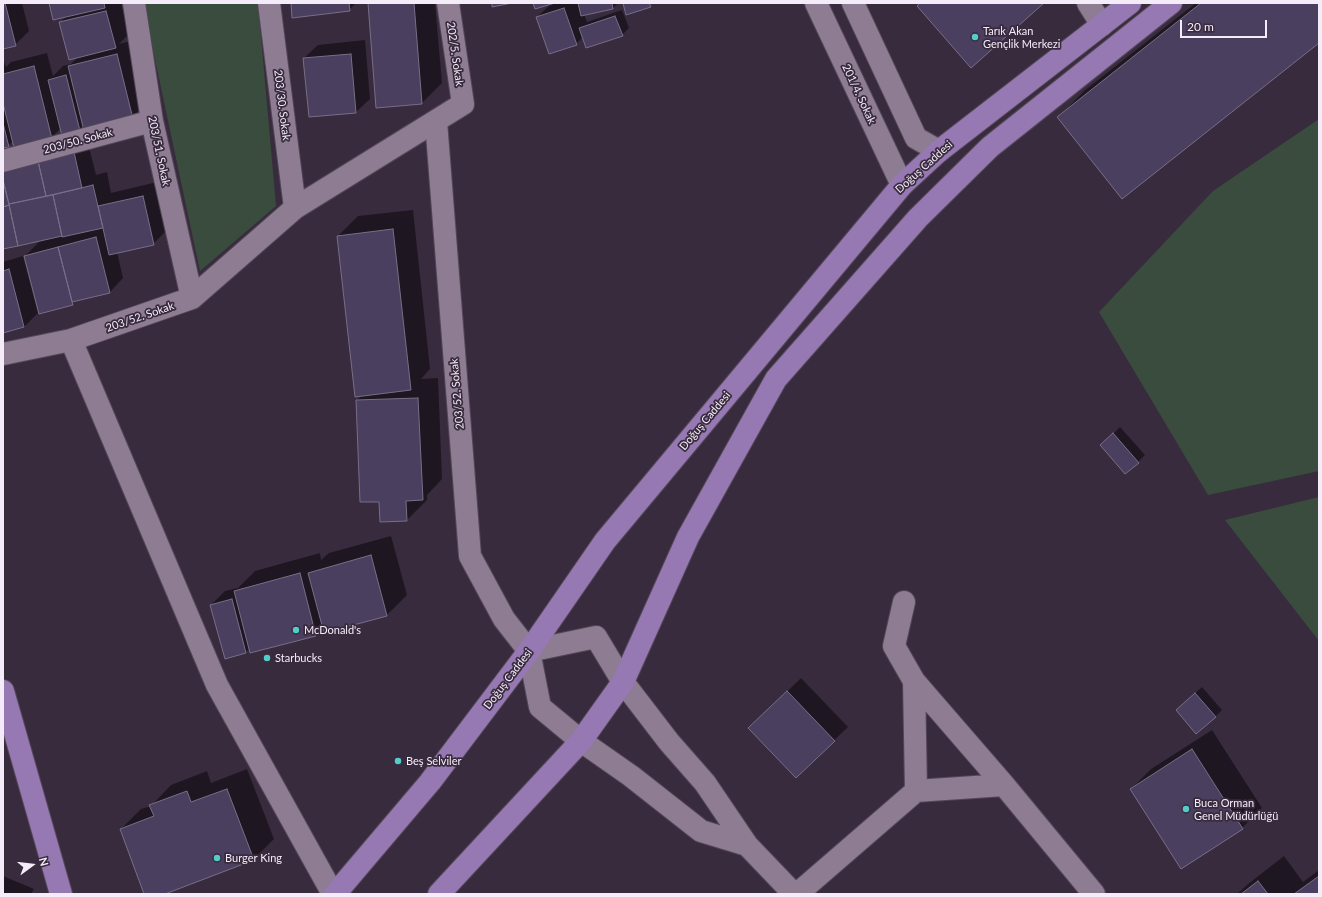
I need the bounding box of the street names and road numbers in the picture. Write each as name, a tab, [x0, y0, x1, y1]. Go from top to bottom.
street label: 202/5. Sokak	[444, 21, 466, 87]
street label: 201/4. Sokak	[839, 62, 879, 126]
street label: 203/30. Sokak	[271, 69, 293, 141]
street label: 203/51. Sokak	[145, 115, 173, 187]
street label: 203/50. Sokak	[42, 125, 114, 157]
street label: Doğuş Caddesi	[893, 138, 955, 196]
street label: 203/52. Sokak	[104, 299, 176, 335]
street label: 203/52. Sokak	[447, 358, 467, 430]
street label: Doğuş Caddesi	[677, 389, 733, 453]
street label: Doğuş Caddesi	[481, 646, 535, 712]

